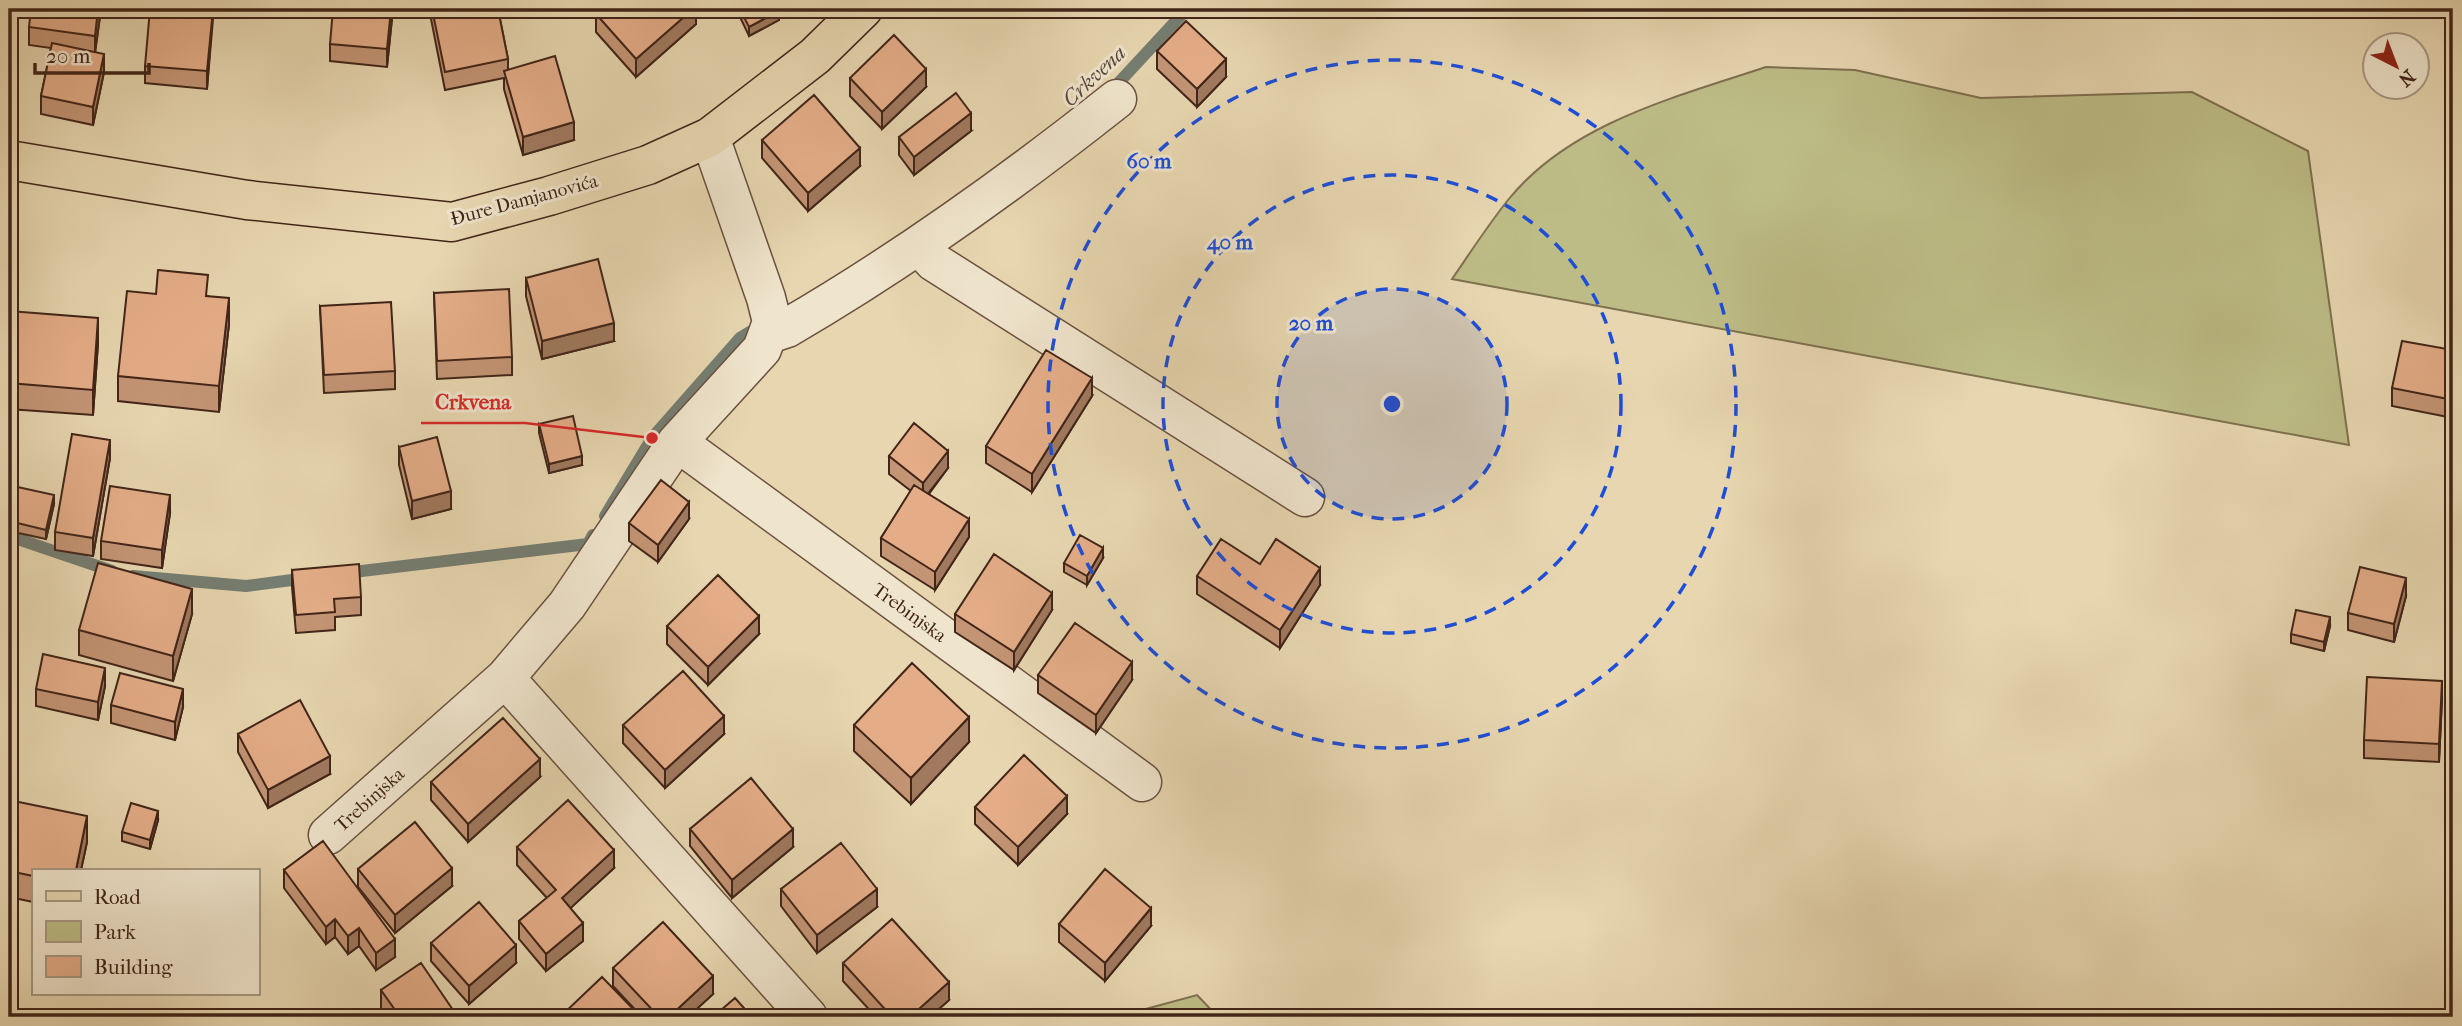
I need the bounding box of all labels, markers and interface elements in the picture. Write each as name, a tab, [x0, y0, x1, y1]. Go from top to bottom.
scale bar	[35, 32, 149, 76]
north arrow	[2360, 32, 2430, 102]
water label: Crkvena	[1058, 41, 1130, 111]
text: 20 m	[46, 44, 91, 68]
text: N	[2394, 65, 2419, 91]
text: 60 m	[1127, 149, 1172, 173]
street label: Đure Damjanovića	[448, 170, 601, 230]
text: 40 m	[1206, 230, 1254, 255]
text: 20 m	[1289, 311, 1334, 335]
callout: Crkvena	[421, 381, 525, 423]
text: Crkvena	[435, 390, 512, 414]
centre of rings	[1380, 392, 1404, 416]
street label: Trebinjska	[868, 579, 951, 647]
street label: Trebinjska	[330, 763, 409, 837]
legend	[32, 869, 259, 995]
text: Road	[94, 885, 141, 909]
text: Park	[94, 920, 136, 944]
text: Building	[94, 955, 173, 979]

